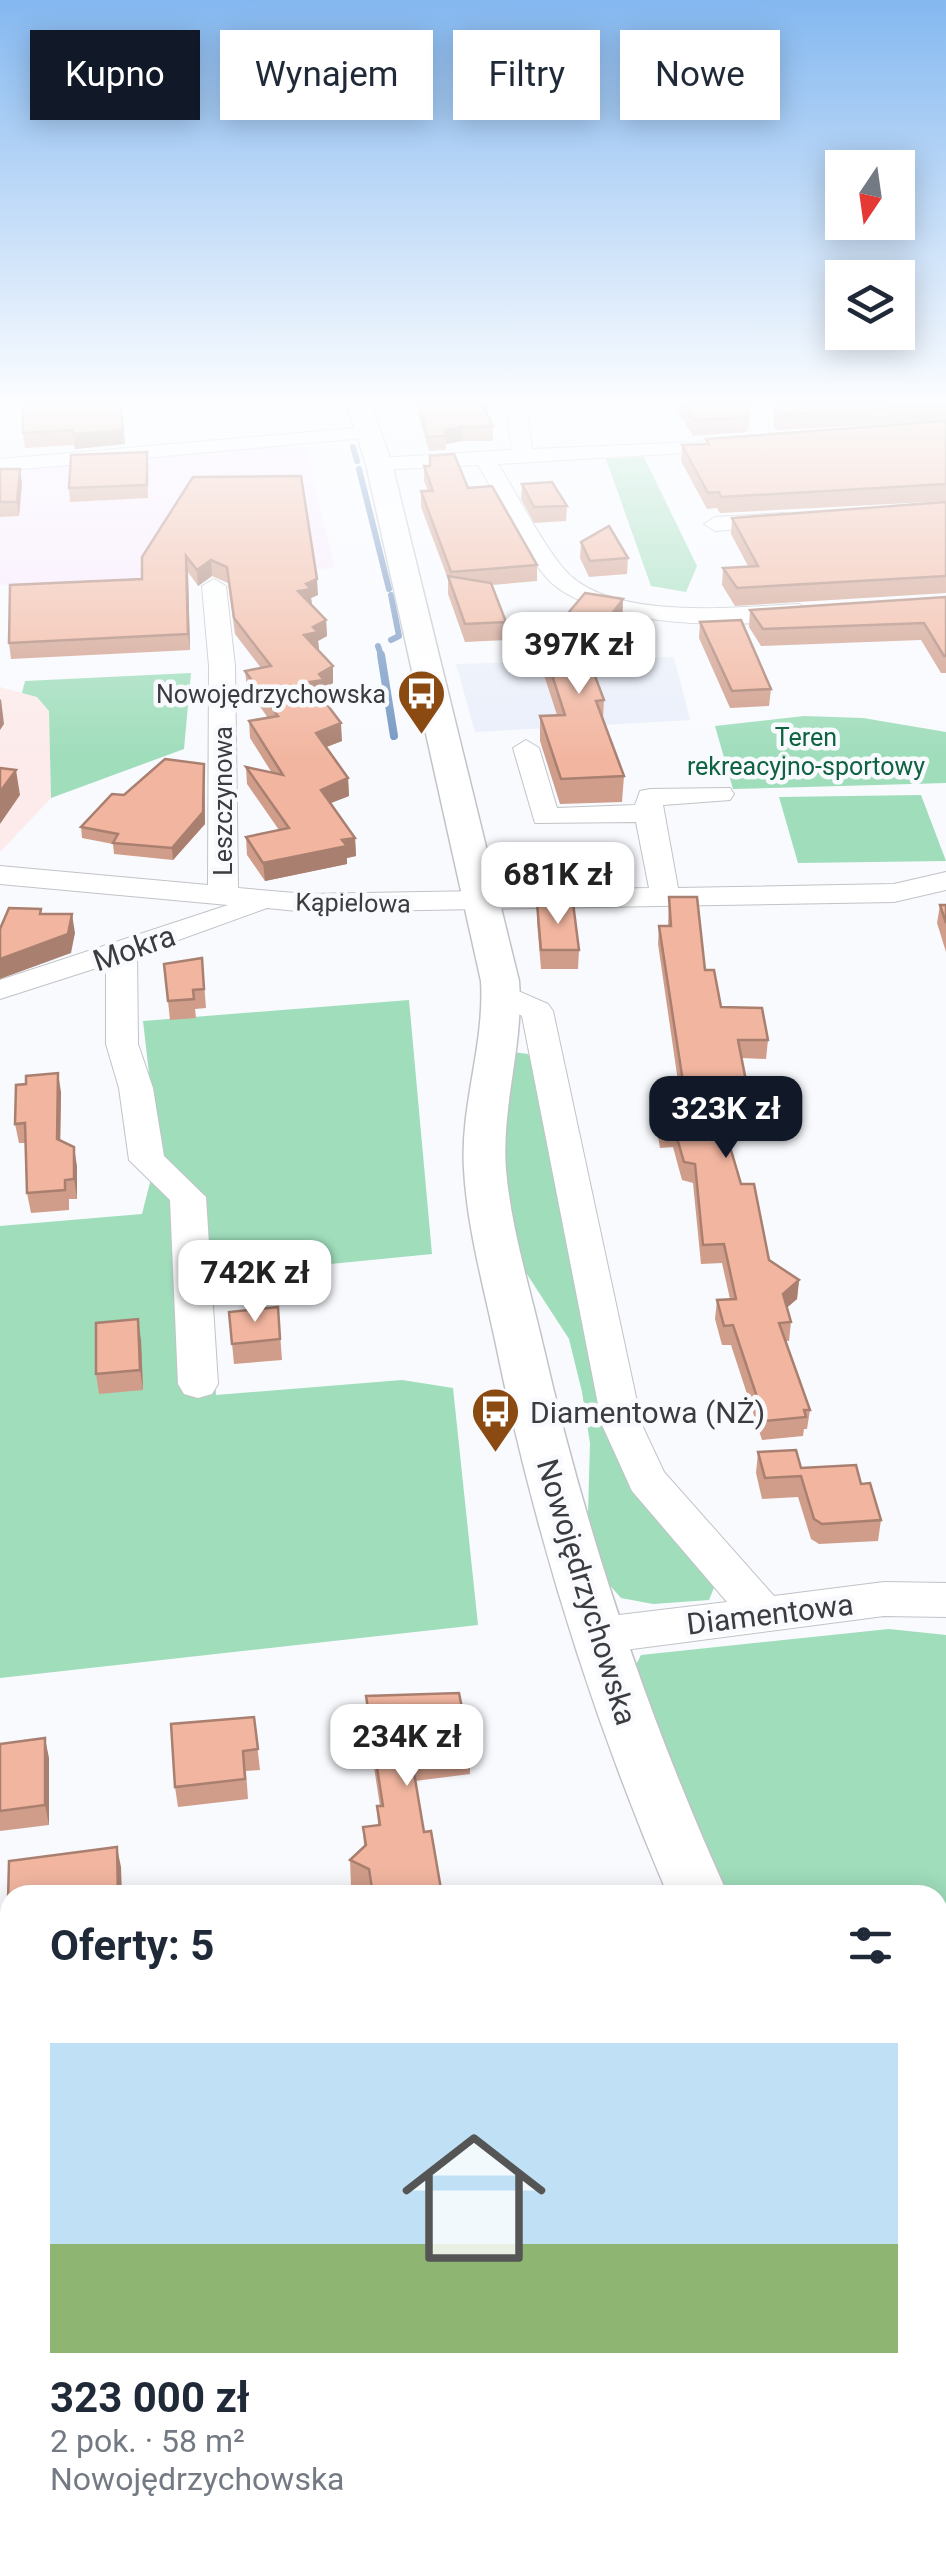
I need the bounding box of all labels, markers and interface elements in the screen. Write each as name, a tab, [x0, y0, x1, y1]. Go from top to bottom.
chip: Kupno	[30, 30, 200, 120]
chip: Wynajem	[220, 30, 433, 120]
chip: Filtry	[453, 30, 600, 120]
chip: Nowe	[620, 30, 780, 120]
north arrow	[825, 150, 915, 240]
map controls	[825, 150, 915, 350]
button: layers	[825, 260, 915, 350]
pin: 397K zł	[487, 612, 671, 697]
text: 397K zł	[524, 625, 634, 663]
bus stop icon: Nowojędrzychowska	[395, 668, 447, 736]
place label: Nowojędrzychowska	[156, 680, 386, 709]
park label: Teren rekreacyjno-sportowy	[687, 723, 925, 781]
street label: Leszczynowa	[209, 726, 238, 876]
pin: 681K zł	[466, 842, 650, 927]
text: 681K zł	[503, 855, 613, 893]
street label: Kąpielowa	[295, 887, 411, 919]
street label: Mokra	[88, 918, 180, 978]
pin: 323K zł	[634, 1076, 818, 1161]
text: 323K zł	[671, 1089, 781, 1127]
pin: 742K zł	[163, 1240, 347, 1325]
text: 742K zł	[200, 1253, 310, 1291]
bus stop icon: Diamentowa (NŻ)	[469, 1386, 521, 1454]
place label: Diamentowa (NŻ)	[530, 1395, 765, 1430]
street label: Nowojędrzychowska	[530, 1455, 644, 1729]
street label: Diamentowa	[685, 1586, 855, 1642]
pin: 234K zł	[315, 1704, 499, 1789]
text: 234K zł	[352, 1717, 462, 1755]
icon: filters	[843, 1918, 898, 1973]
text: Oferty: 5	[50, 1921, 214, 1970]
icon: home	[384, 2108, 564, 2288]
text: 323 000 zł	[50, 2373, 250, 2422]
text: 2 pok. · 58 m²	[50, 2422, 245, 2460]
text: Nowojędrzychowska	[50, 2460, 345, 2498]

